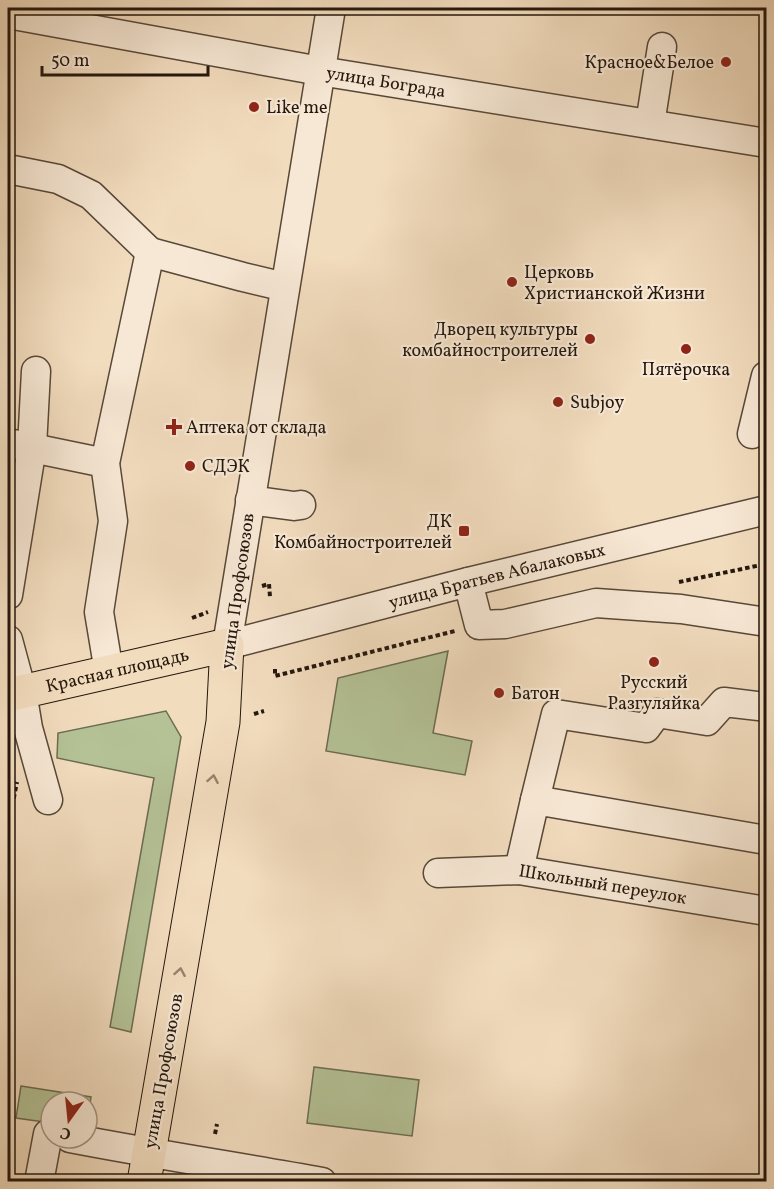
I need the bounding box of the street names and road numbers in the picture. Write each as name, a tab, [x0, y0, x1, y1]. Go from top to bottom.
street label: улица Бограда	[324, 61, 447, 105]
street label: улица Профсоюзов	[215, 512, 262, 671]
street label: улица Братьев Абалаковых	[386, 538, 608, 616]
street label: Красная площадь	[43, 643, 192, 700]
street label: Школьный переулок	[517, 859, 689, 912]
street label: улица Профсоюзов	[139, 992, 190, 1151]

